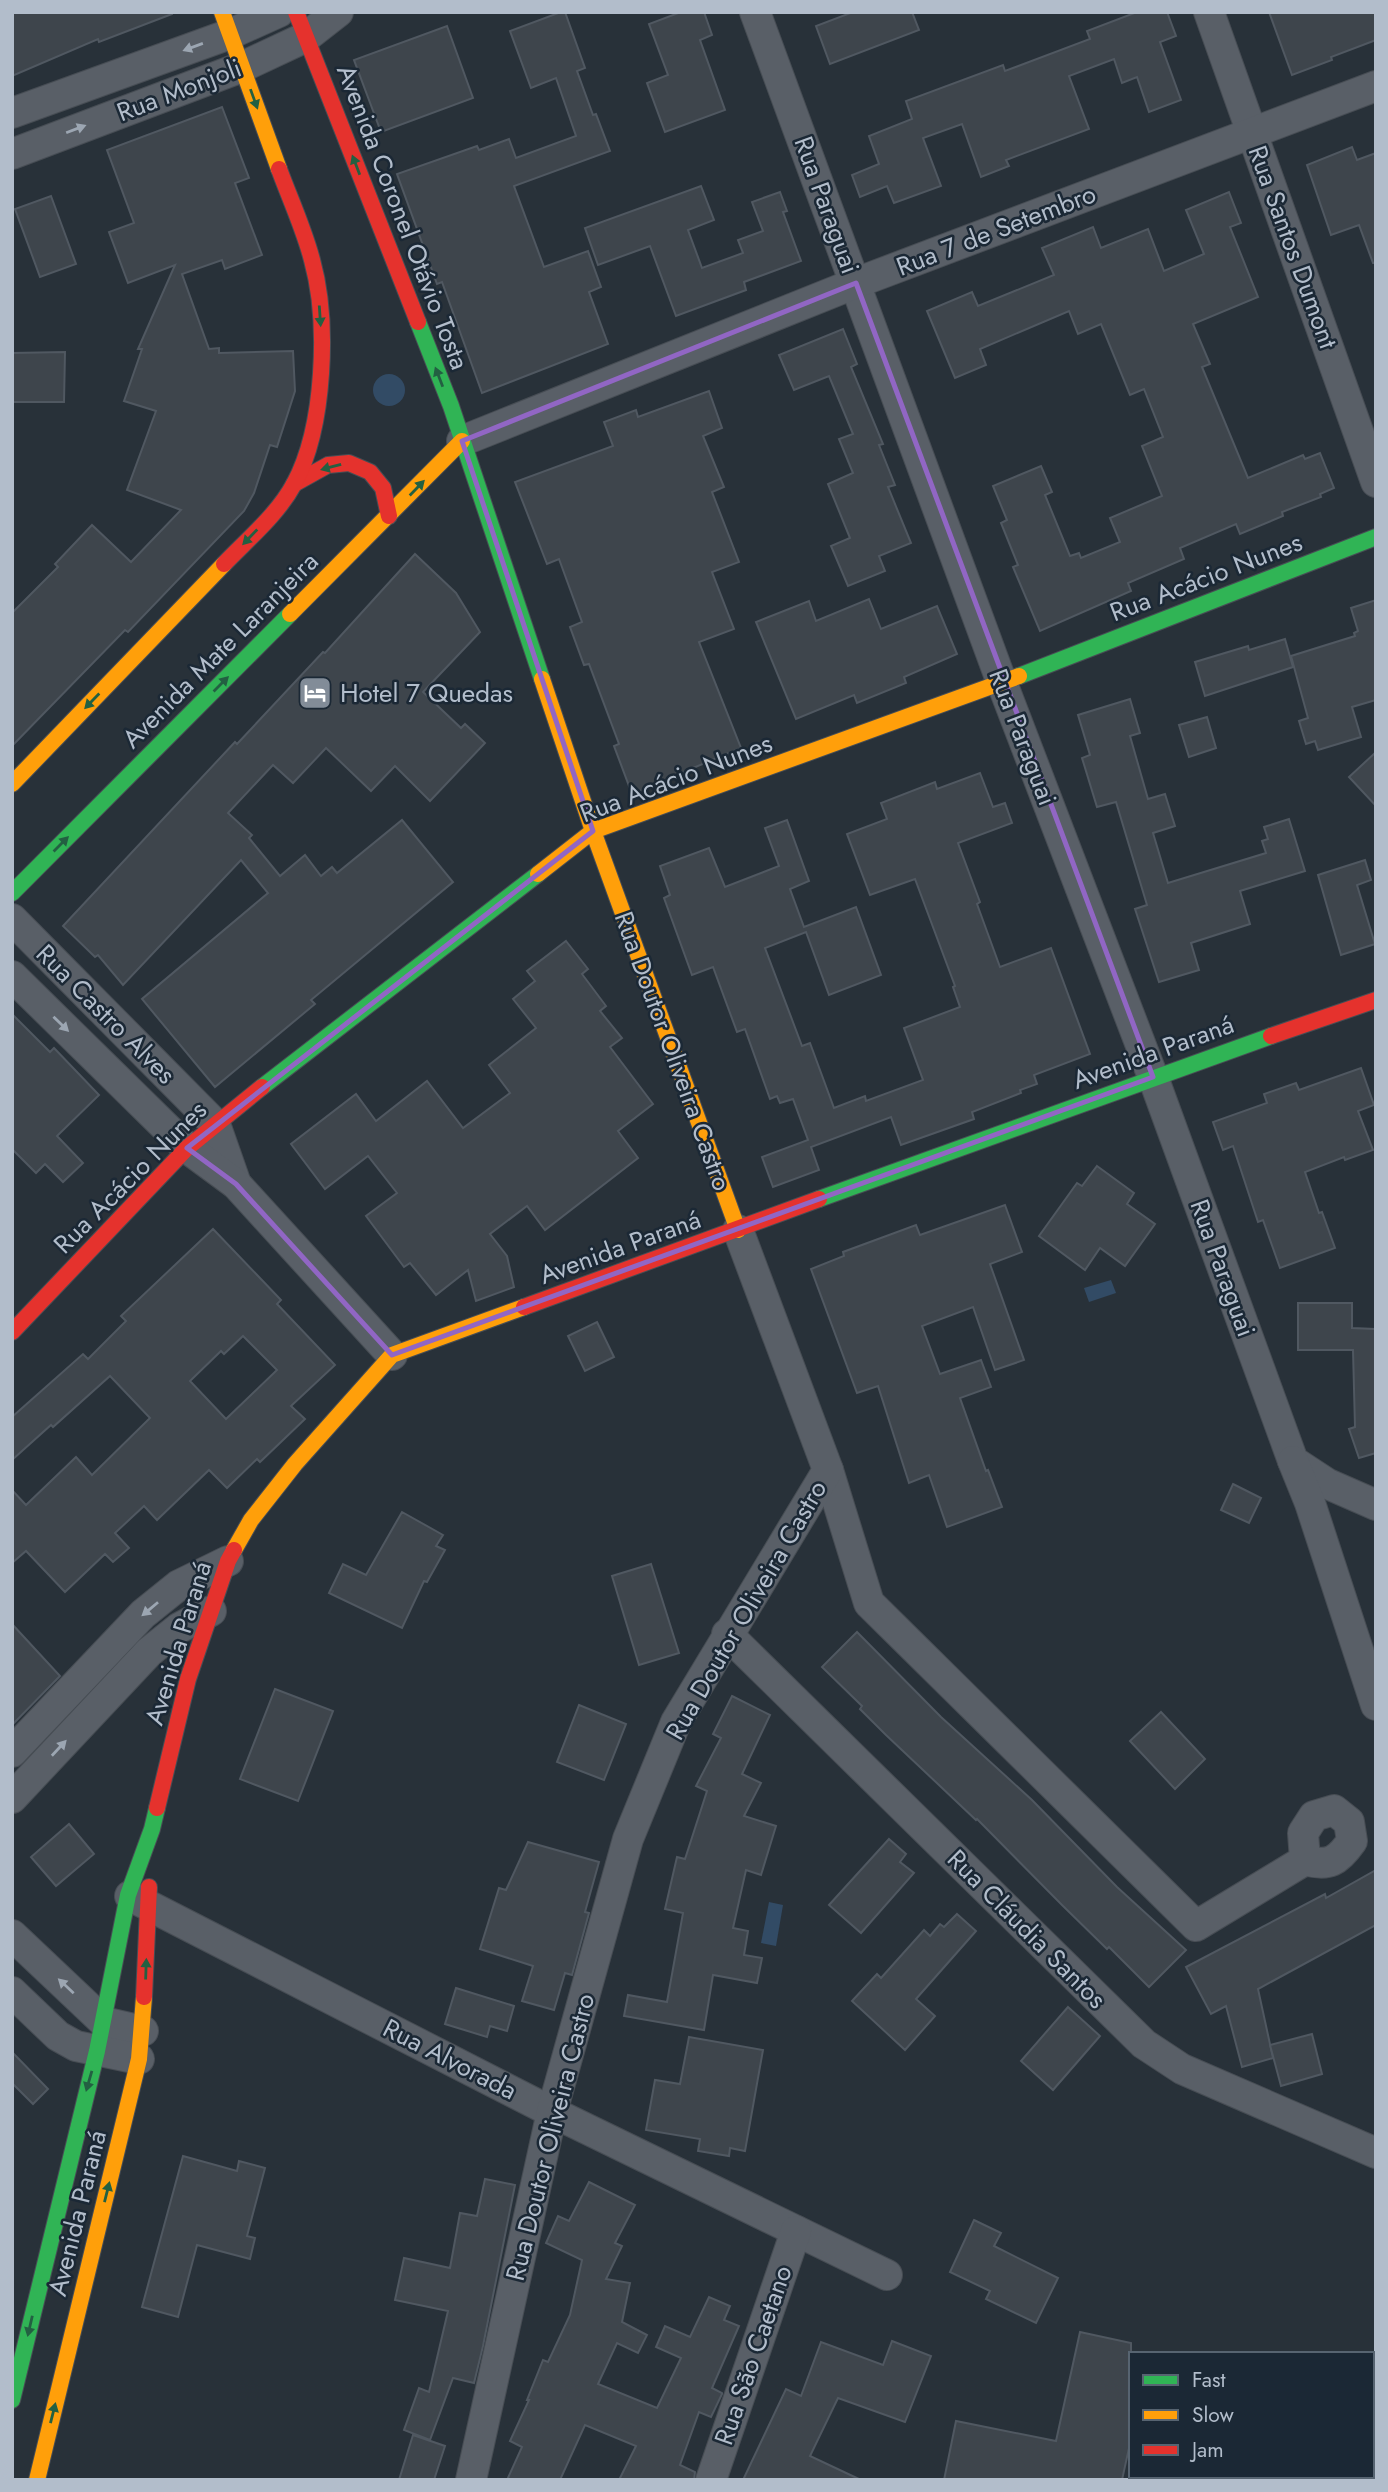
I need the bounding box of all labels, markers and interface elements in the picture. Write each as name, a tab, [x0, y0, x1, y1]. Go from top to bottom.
one-way arrow	[182, 42, 203, 53]
street label: Rua Monjoli	[111, 49, 247, 131]
street label: Avenida Coronel Otávio Tosta	[327, 59, 479, 375]
one-way arrow	[249, 89, 260, 110]
one-way arrow	[66, 124, 87, 135]
street label: Rua Paraguai	[785, 131, 869, 279]
street label: Rua Santos Dumont	[1239, 140, 1348, 354]
one-way arrow	[351, 154, 362, 175]
street label: Rua 7 de Setembro	[891, 174, 1101, 286]
one-way arrow	[315, 305, 326, 327]
one-way arrow	[434, 366, 445, 387]
one-way arrow	[320, 462, 342, 473]
one-way arrow	[408, 479, 425, 496]
street label: Rua Acácio Nunes	[1104, 523, 1308, 631]
one-way arrow	[242, 528, 258, 545]
street label: Avenida Mate Laranjeira	[113, 543, 327, 757]
street label: Rua Paraguai	[980, 663, 1066, 811]
hotel icon: Hotel 7 Quedas	[296, 674, 334, 712]
place label: Hotel 7 Quedas	[340, 674, 513, 712]
one-way arrow	[213, 675, 230, 692]
one-way arrow	[84, 692, 101, 709]
street label: Rua Acácio Nunes	[574, 724, 778, 832]
one-way arrow	[52, 836, 69, 853]
street label: Rua Doutor Oliveira Castro	[605, 906, 741, 1196]
street label: Rua Castro Alves	[27, 935, 185, 1093]
street label: Avenida Paraná	[1067, 1005, 1239, 1099]
one-way arrow	[53, 1016, 69, 1032]
street label: Rua Acácio Nunes	[45, 1092, 215, 1262]
street label: Rua Paraguai	[1181, 1194, 1265, 1342]
street label: Avenida Paraná	[534, 1200, 706, 1294]
street label: Rua Doutor Oliveira Castro	[656, 1473, 836, 1747]
street label: Avenida Paraná	[135, 1556, 221, 1730]
one-way arrow	[141, 1601, 158, 1616]
one-way arrow	[51, 1739, 67, 1757]
street label: Rua Cláudia Santos	[939, 1841, 1115, 2017]
one-way arrow	[140, 1958, 151, 1980]
one-way arrow	[58, 1978, 75, 1994]
street label: Rua Doutor Oliveira Castro	[496, 1989, 604, 2285]
street label: Rua Alvorada	[376, 2009, 524, 2109]
one-way arrow	[83, 2071, 93, 2092]
street label: Avenida Paraná	[38, 2126, 116, 2300]
one-way arrow	[102, 2181, 113, 2203]
street label: Rua São Caetano	[704, 2260, 802, 2450]
one-way arrow	[24, 2315, 35, 2337]
legend	[1129, 2352, 1374, 2478]
text: Fast	[1192, 2365, 1225, 2395]
text: Slow	[1192, 2400, 1234, 2430]
one-way arrow	[48, 2402, 59, 2424]
text: Jam	[1189, 2435, 1224, 2465]

